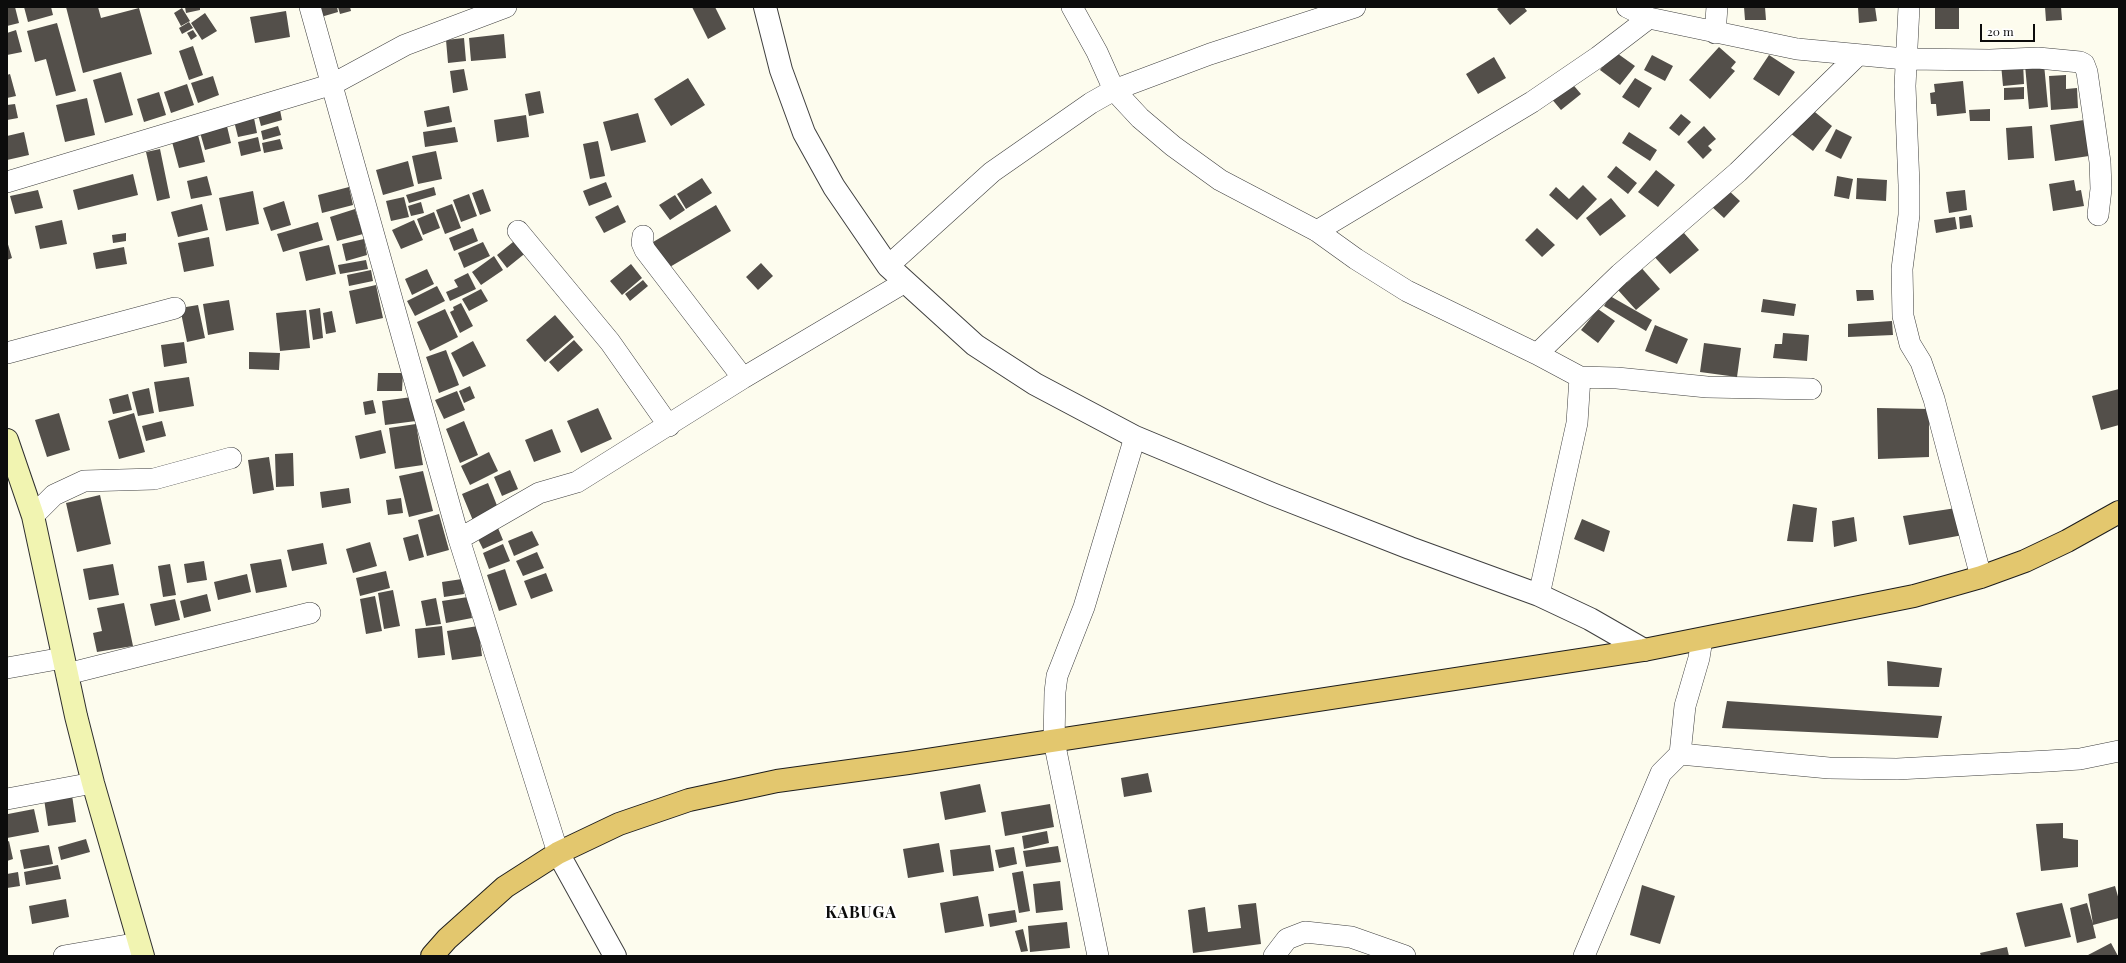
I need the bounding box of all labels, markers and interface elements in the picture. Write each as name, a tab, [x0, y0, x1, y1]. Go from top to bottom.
scale bar	[1982, 16, 2037, 42]
text: 20 m	[1987, 23, 2014, 39]
district label: KABUGA	[825, 903, 897, 923]

